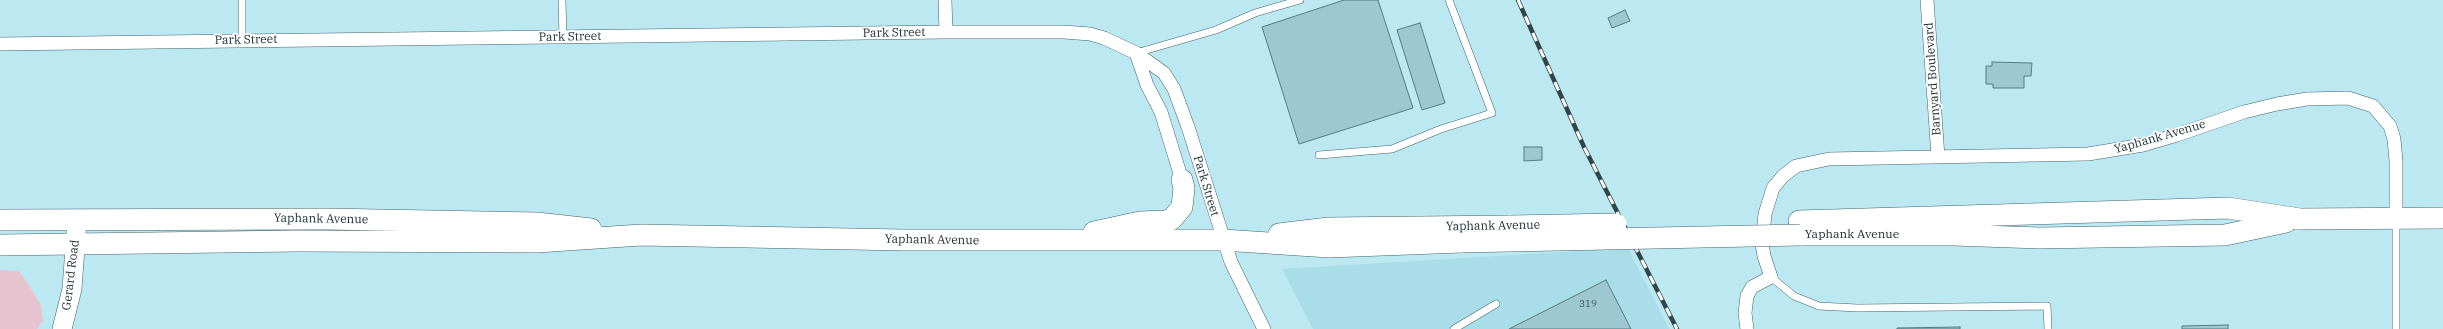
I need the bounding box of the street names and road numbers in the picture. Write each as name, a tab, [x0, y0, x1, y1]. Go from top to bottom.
street label: Barnyard Boulevard	[1922, 22, 1944, 136]
street label: Park Street	[863, 25, 925, 41]
street label: Park Street	[539, 29, 601, 45]
street label: Park Street	[215, 32, 277, 48]
street label: Yaphank Avenue	[2113, 117, 2207, 157]
street label: Park Street	[1190, 154, 1222, 218]
street label: Yaphank Avenue	[274, 211, 368, 227]
street label: Yaphank Avenue	[1446, 218, 1540, 234]
street label: Yaphank Avenue	[1805, 228, 1899, 242]
street label: Yaphank Avenue	[885, 232, 979, 248]
street label: Gerard Road	[60, 239, 82, 311]

